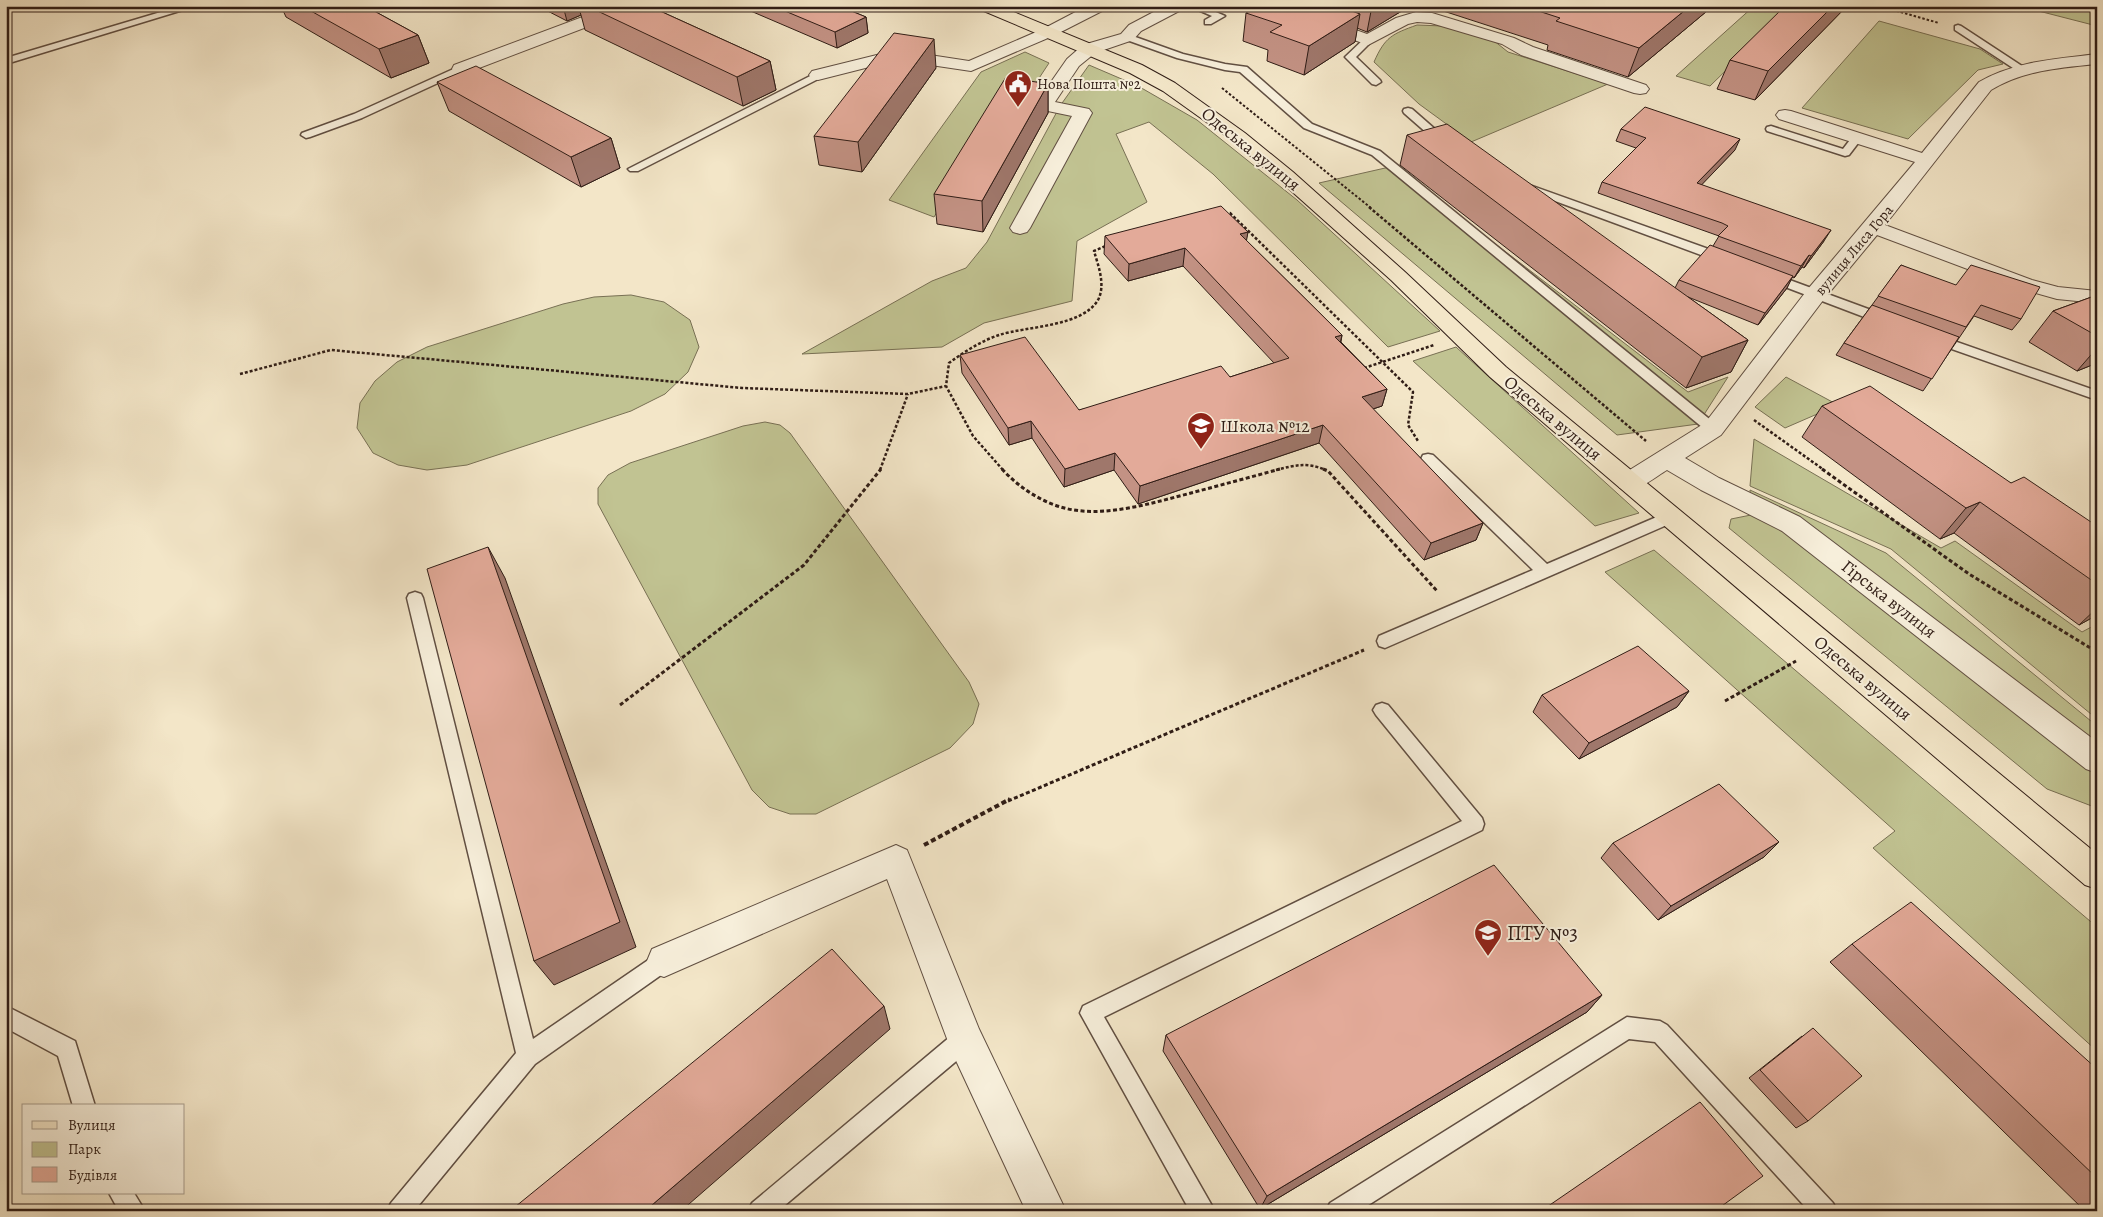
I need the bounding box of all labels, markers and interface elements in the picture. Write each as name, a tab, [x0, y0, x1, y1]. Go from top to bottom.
public building icon: Нова Пошта №2	[1003, 69, 1033, 108]
place label: Нова Пошта №2	[1037, 74, 1141, 94]
street label: Одеська вулиця	[1196, 102, 1306, 196]
street label: вулиця Лиса Гора	[1810, 201, 1898, 299]
street label: Одеська вулиця	[1499, 370, 1607, 466]
school or university icon: Школа №12	[1186, 411, 1216, 450]
place label: Школа №12	[1220, 414, 1310, 438]
street label: Гірська вулиця	[1837, 554, 1941, 644]
street label: Одеська вулиця	[1809, 630, 1917, 726]
school or university icon: ПТУ №3	[1473, 918, 1503, 957]
place label: ПТУ №3	[1507, 919, 1578, 947]
legend	[22, 1104, 185, 1194]
text: Вулиця	[68, 1115, 115, 1135]
text: Парк	[68, 1139, 101, 1159]
text: Будівля	[68, 1165, 117, 1185]

